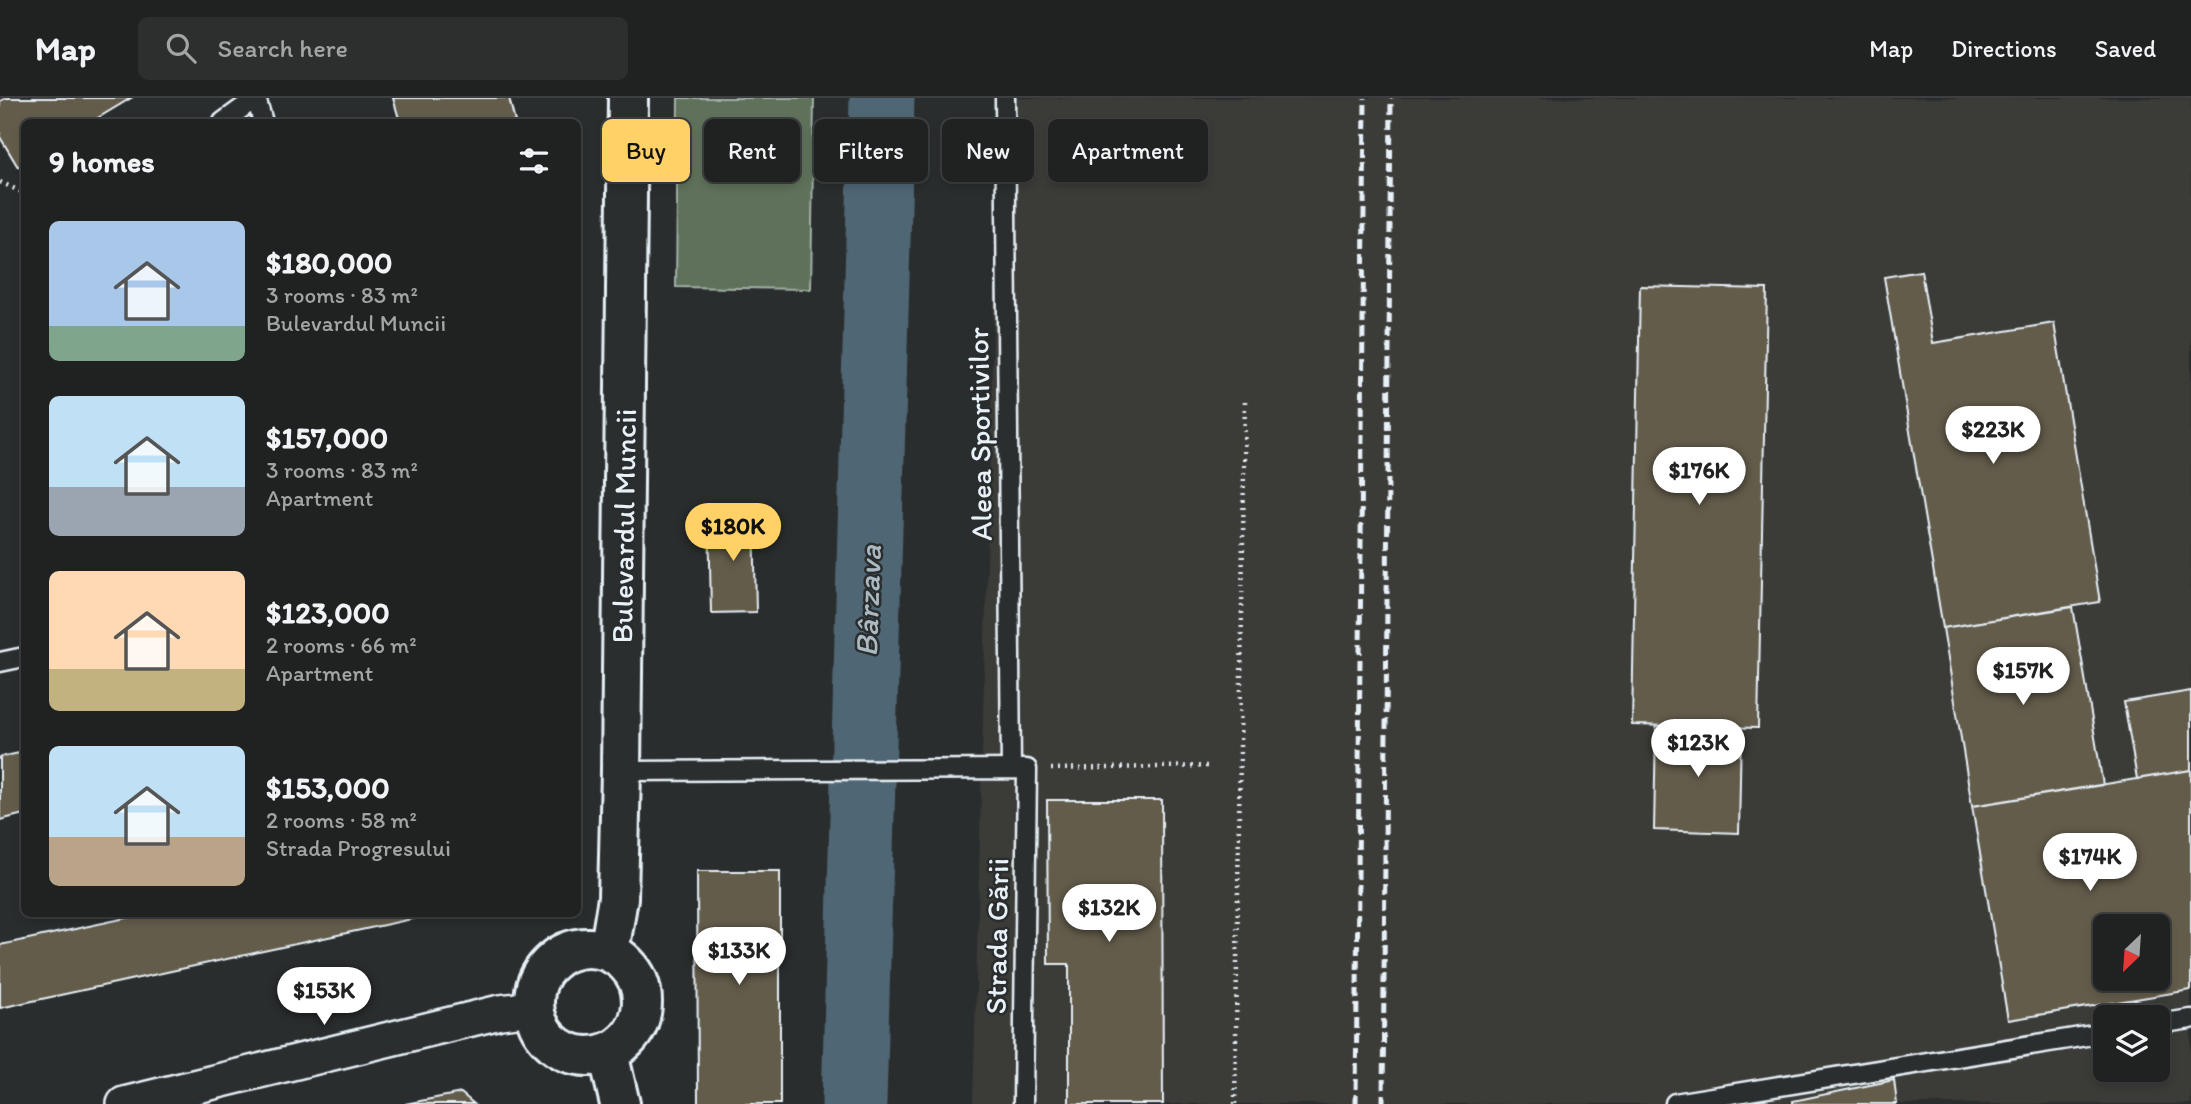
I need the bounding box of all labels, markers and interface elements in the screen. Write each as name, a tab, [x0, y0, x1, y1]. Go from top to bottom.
search box	[138, 17, 628, 80]
text: Map	[35, 29, 96, 68]
icon: search	[162, 29, 200, 67]
text: Search here	[218, 32, 348, 64]
text: Map	[1869, 34, 1913, 63]
text: Directions	[1951, 34, 2057, 63]
text: Saved	[2095, 34, 2156, 63]
chip: Buy	[602, 119, 690, 182]
chip: Rent	[704, 119, 800, 182]
chip: Filters	[814, 119, 928, 182]
chip: New	[942, 119, 1034, 182]
chip: Apartment	[1048, 119, 1208, 182]
icon: filters	[515, 142, 553, 180]
text: 9 homes	[49, 143, 155, 180]
text: $180,000	[266, 244, 393, 281]
icon: home	[105, 249, 189, 333]
text: 3 rooms · 83 m²	[266, 281, 418, 309]
text: Bulevardul Muncii	[266, 309, 446, 337]
street label: Aleea Sportivilor	[959, 327, 1000, 541]
pin: $223K	[1944, 406, 2042, 466]
street label: Bulevardul Muncii	[603, 408, 644, 644]
text: $223K	[1961, 415, 2025, 443]
text: $157,000	[266, 419, 388, 456]
icon: home	[105, 424, 189, 508]
pin: $176K	[1650, 448, 1748, 507]
text: 3 rooms · 83 m²	[266, 456, 418, 484]
text: $176K	[1669, 456, 1729, 484]
text: Apartment	[266, 484, 373, 512]
pin: $180K	[684, 504, 782, 563]
text: $180K	[701, 512, 765, 540]
water label: Bârzava	[847, 543, 889, 658]
text: $123,000	[266, 594, 390, 631]
icon: home	[105, 599, 189, 683]
text: 2 rooms · 66 m²	[266, 631, 417, 659]
pin: $157K	[1974, 648, 2072, 707]
text: $157K	[1993, 656, 2053, 684]
text: Apartment	[266, 659, 373, 687]
pin: $123K	[1649, 720, 1747, 779]
text: $123K	[1667, 728, 1729, 756]
text: $153,000	[266, 769, 390, 806]
icon: home	[105, 774, 189, 858]
text: 2 rooms · 58 m²	[266, 806, 417, 834]
text: Strada Progresului	[266, 834, 451, 862]
pin: $174K	[2041, 834, 2139, 893]
text: $174K	[2059, 842, 2121, 870]
street label: Strada Gării	[977, 857, 1016, 1015]
pin: $132K	[1060, 884, 1158, 944]
text: $132K	[1078, 893, 1140, 921]
north arrow	[2093, 914, 2170, 990]
map controls	[2093, 914, 2170, 1082]
pin: $133K	[690, 928, 788, 987]
text: $133K	[708, 936, 770, 964]
pin: $153K	[275, 968, 373, 1027]
text: $153K	[293, 976, 355, 1004]
button: layers	[2093, 1005, 2170, 1082]

